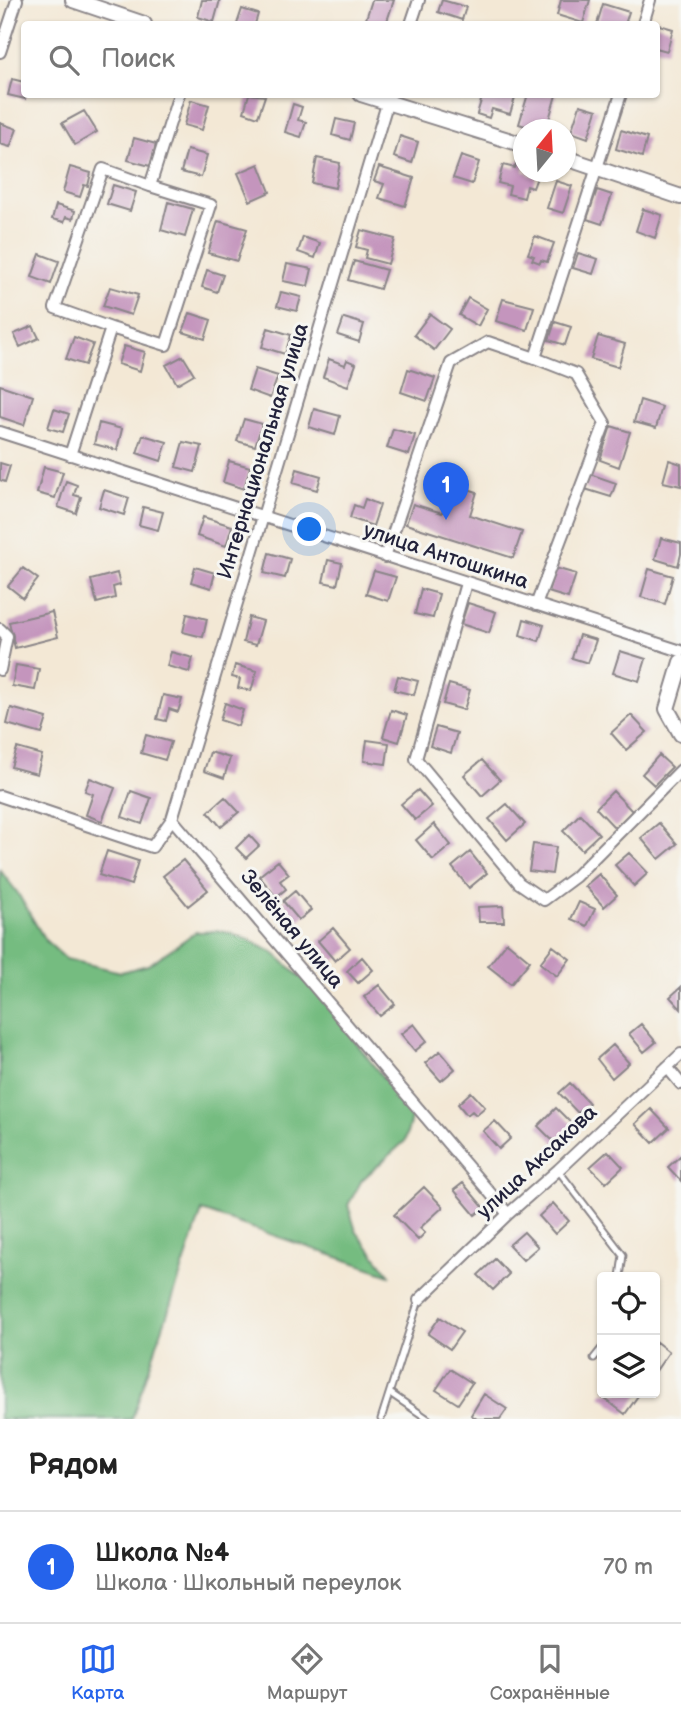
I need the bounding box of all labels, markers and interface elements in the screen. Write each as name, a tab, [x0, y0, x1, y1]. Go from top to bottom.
search box	[21, 21, 660, 98]
icon: search	[45, 41, 83, 79]
text: Поиск	[101, 44, 175, 75]
north arrow	[513, 119, 576, 182]
street label: Интернациональная улица	[212, 319, 314, 582]
pin: 1	[423, 462, 469, 520]
your location	[292, 512, 326, 546]
street label: улица Антошкина	[360, 518, 532, 595]
street label: Зелёная улица	[235, 865, 349, 994]
street label: улица Аксакова	[472, 1100, 603, 1224]
map controls	[597, 1272, 660, 1398]
button: locate	[597, 1272, 660, 1335]
button: layers	[597, 1335, 660, 1398]
text: Рядом	[28, 1447, 118, 1483]
text: Школа №4	[95, 1538, 229, 1569]
text: 1	[46, 1553, 56, 1581]
text: 70 m	[603, 1553, 653, 1581]
text: Школа · Школьный переулок	[95, 1569, 402, 1597]
tab: Карта	[71, 1640, 125, 1705]
tab: Маршрут	[267, 1640, 348, 1705]
tab: Сохранённые	[490, 1640, 610, 1705]

